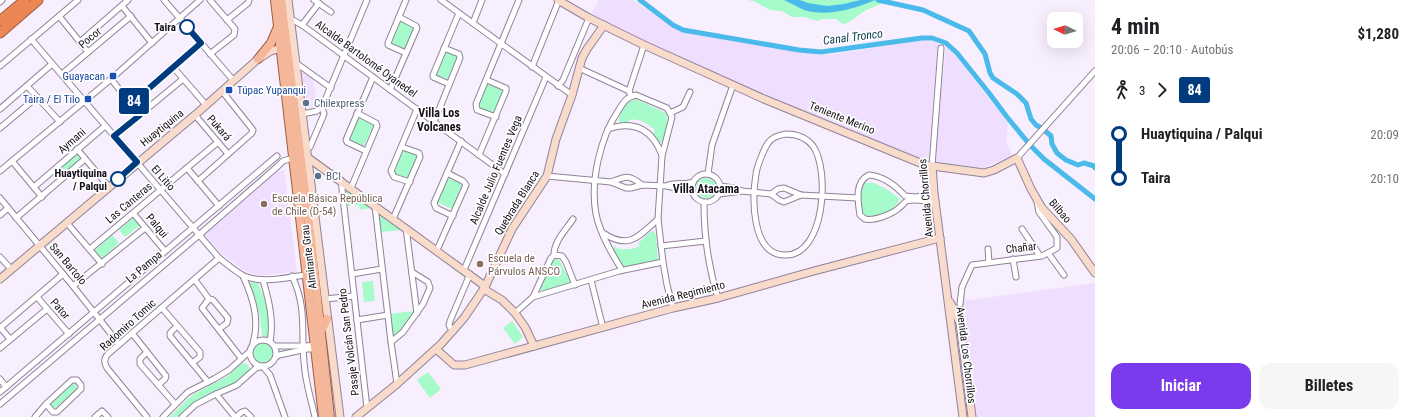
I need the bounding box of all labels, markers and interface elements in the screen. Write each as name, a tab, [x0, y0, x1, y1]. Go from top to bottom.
north arrow	[1047, 12, 1083, 48]
map controls	[1047, 12, 1083, 48]
text: 4 min	[1111, 14, 1160, 39]
street label: Alcalde Bartolomé Oyanedel	[313, 18, 419, 100]
marker: Taira	[179, 19, 195, 35]
place label: Taira	[154, 21, 176, 34]
street label: Pocor	[76, 24, 104, 51]
text: $1,280	[1357, 25, 1399, 43]
water label: Canal Tronco	[822, 26, 884, 48]
text: 20:06 – 20:10 · Autobús	[1111, 42, 1234, 57]
place label: Guayacan	[63, 70, 105, 83]
marker: Guayacan	[108, 71, 118, 81]
icon: walk	[1111, 79, 1133, 101]
icon: forward	[1151, 79, 1173, 101]
text: 84	[1187, 82, 1202, 98]
text: 3	[1139, 83, 1145, 98]
place label: Túpac Yupanqui	[237, 84, 306, 97]
marker: Túpac Yupanqui	[224, 85, 234, 95]
line badge: 84	[116, 88, 152, 114]
place label: Taira / El Tilo	[23, 93, 80, 106]
text: 84	[127, 93, 141, 109]
marker: Taira / El Tilo	[83, 94, 93, 104]
place label: Chilexpress	[314, 97, 364, 110]
marker: Chilexpress	[301, 98, 311, 108]
street label: Teniente Merino	[807, 99, 877, 137]
district label: Villa Los Volcanes	[417, 106, 462, 134]
street label: Huaytiquina	[138, 107, 186, 149]
street label: Pukará	[204, 112, 234, 144]
street label: Alcalde Julio Fuentes Vega	[467, 113, 525, 227]
text: Huaytiquina / Palqui	[1141, 125, 1262, 143]
street label: Aymani	[56, 126, 88, 156]
text: 20:09	[1370, 127, 1399, 142]
street label: Avenida Chorrillos	[916, 158, 936, 238]
street label: El Litio	[148, 163, 178, 194]
place label: Huaytiquina / Palqui	[54, 167, 107, 193]
street label: Quebrada Blanca	[492, 168, 542, 238]
text: Taira	[1141, 169, 1171, 187]
place label: BCI	[326, 170, 341, 183]
marker: Huaytiquina / Palqui	[110, 171, 126, 187]
marker: BCI	[313, 171, 323, 181]
text: 20:10	[1370, 171, 1399, 186]
street label: Las Canteras	[103, 180, 155, 226]
district label: Villa Atacama	[673, 182, 740, 196]
place label: Escuela Básica República de Chile (D-54)	[272, 192, 383, 218]
street label: Bilbao	[1046, 196, 1074, 226]
marker: Escuela Básica República de Chile (D-54)	[259, 199, 269, 209]
street label: Palqui	[143, 211, 171, 241]
street label: Almirante Grau	[299, 224, 319, 290]
street label: Chañar	[1005, 240, 1038, 256]
street label: San Bartolo	[47, 241, 89, 288]
street label: La Pampa	[123, 248, 165, 286]
place label: Escuela de Párvulos ANSCO	[488, 252, 560, 278]
marker: Escuela de Párvulos ANSCO	[475, 259, 485, 269]
street label: Avenida Regimiento	[640, 278, 727, 312]
street label: Pasaje Volcán San Pedro	[336, 287, 362, 396]
street label: Pator	[47, 296, 73, 323]
street label: Radomiro Tomic	[97, 297, 159, 353]
street label: Avenida Los Chorrillos	[954, 306, 978, 404]
button: Iniciar	[1111, 363, 1251, 409]
button: Billetes	[1259, 363, 1399, 409]

